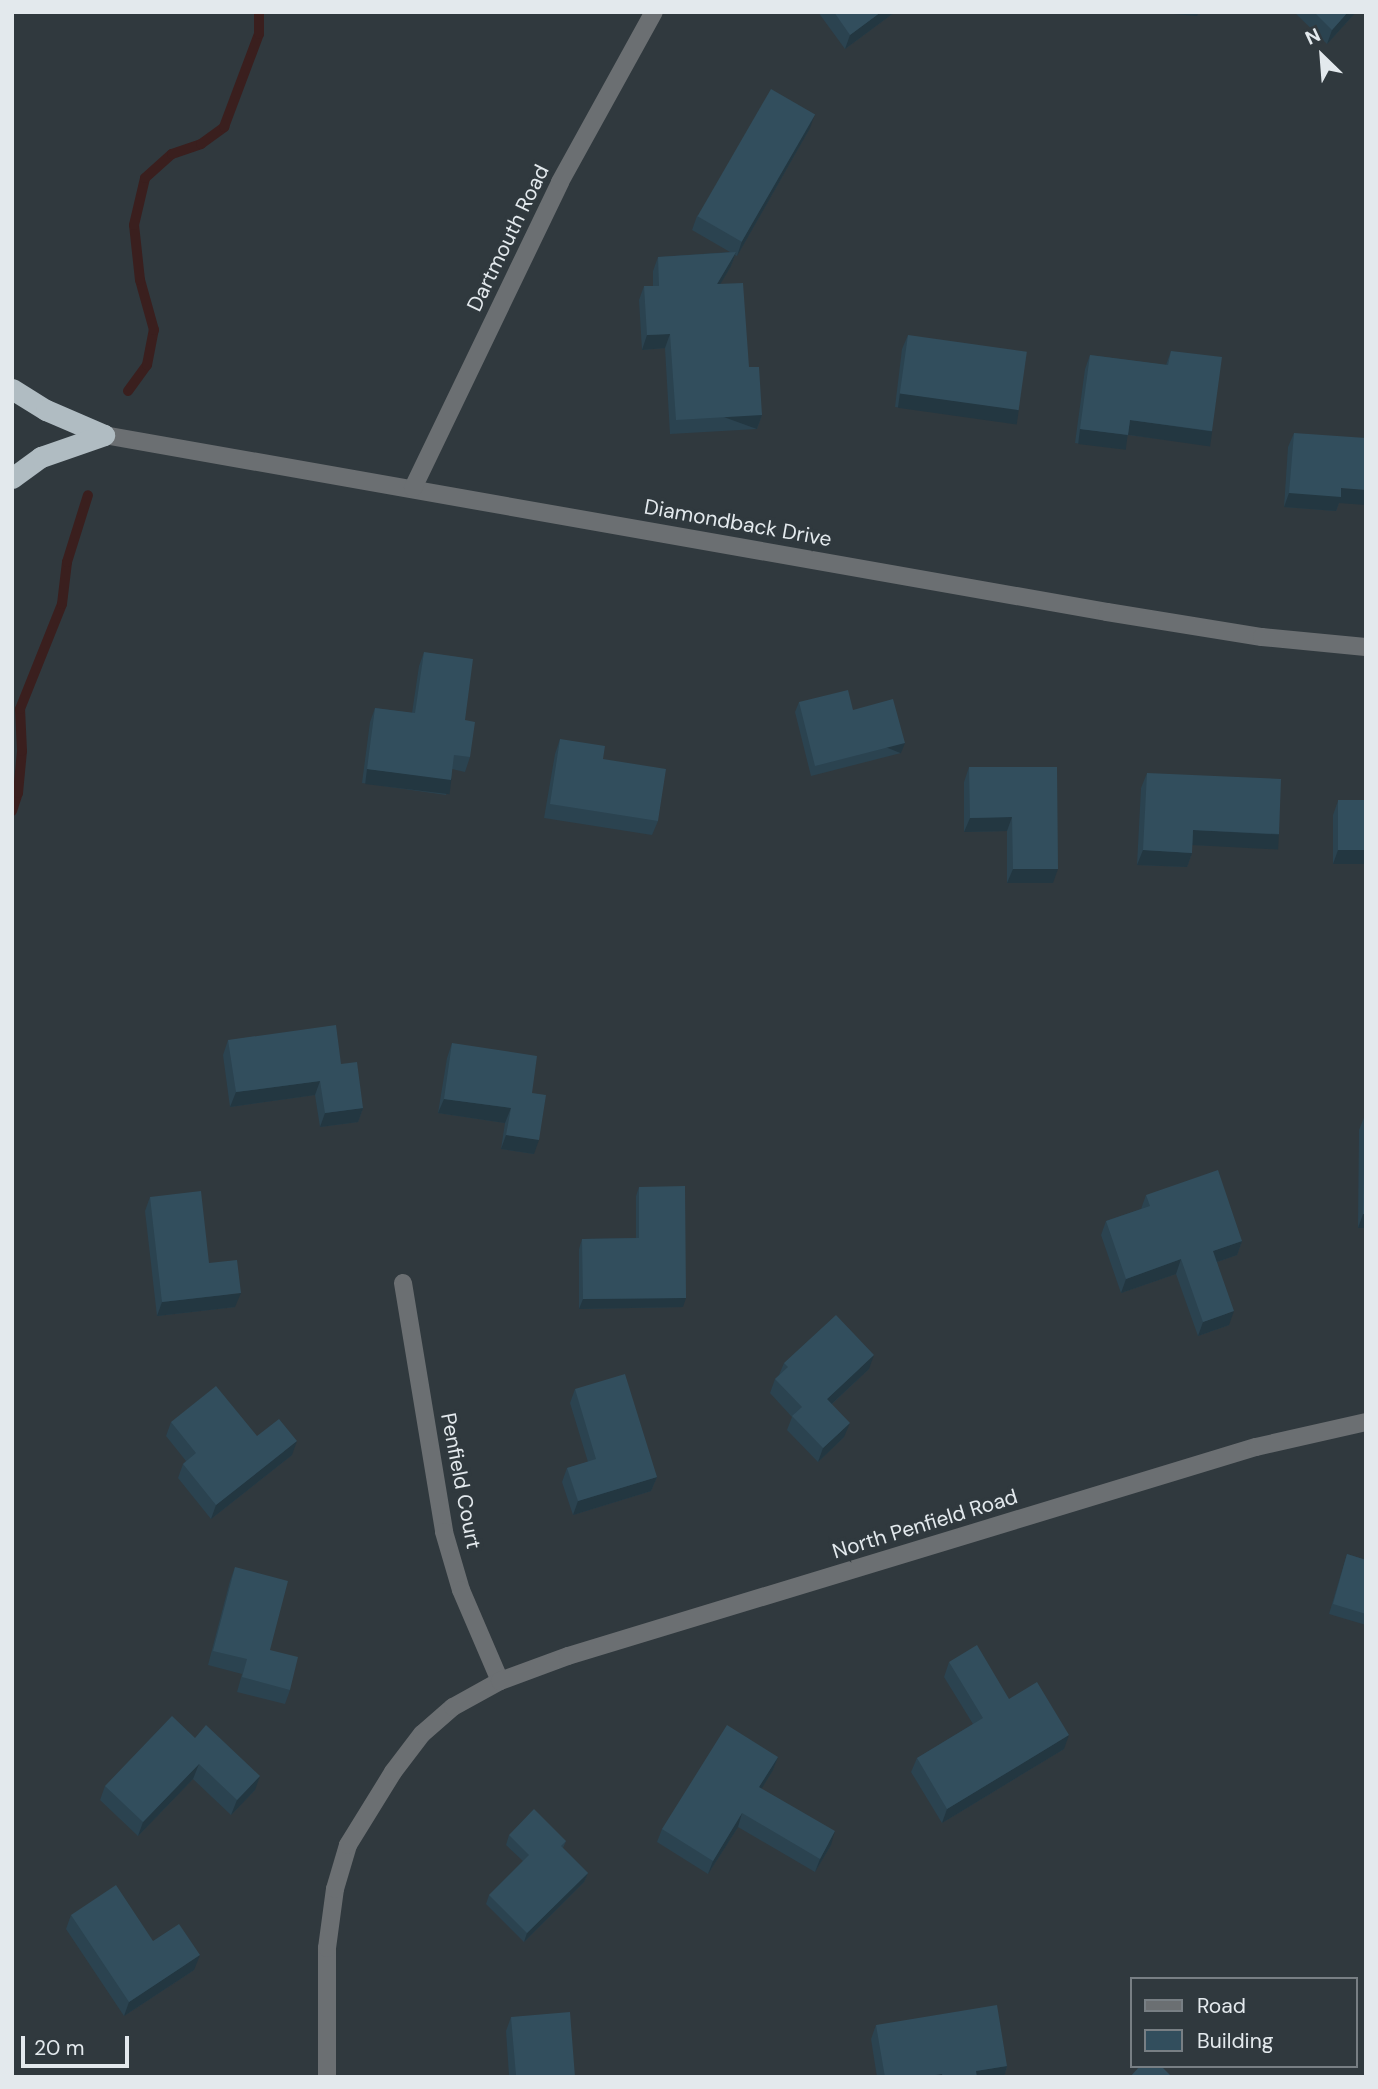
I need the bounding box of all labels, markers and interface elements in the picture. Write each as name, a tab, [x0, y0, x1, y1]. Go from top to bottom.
north arrow	[1287, 21, 1357, 91]
text: N	[1301, 22, 1324, 51]
street label: Dartmouth Road	[462, 161, 554, 315]
street label: Diamondback Drive	[642, 494, 834, 552]
street label: Penfield Court	[435, 1411, 487, 1551]
street label: North Penfield Road	[829, 1484, 1021, 1564]
legend	[1130, 1977, 1357, 2068]
text: Road	[1197, 1992, 1246, 2020]
scale bar	[24, 2022, 133, 2066]
text: Building	[1197, 2027, 1273, 2055]
text: 20 m	[34, 2034, 85, 2062]

